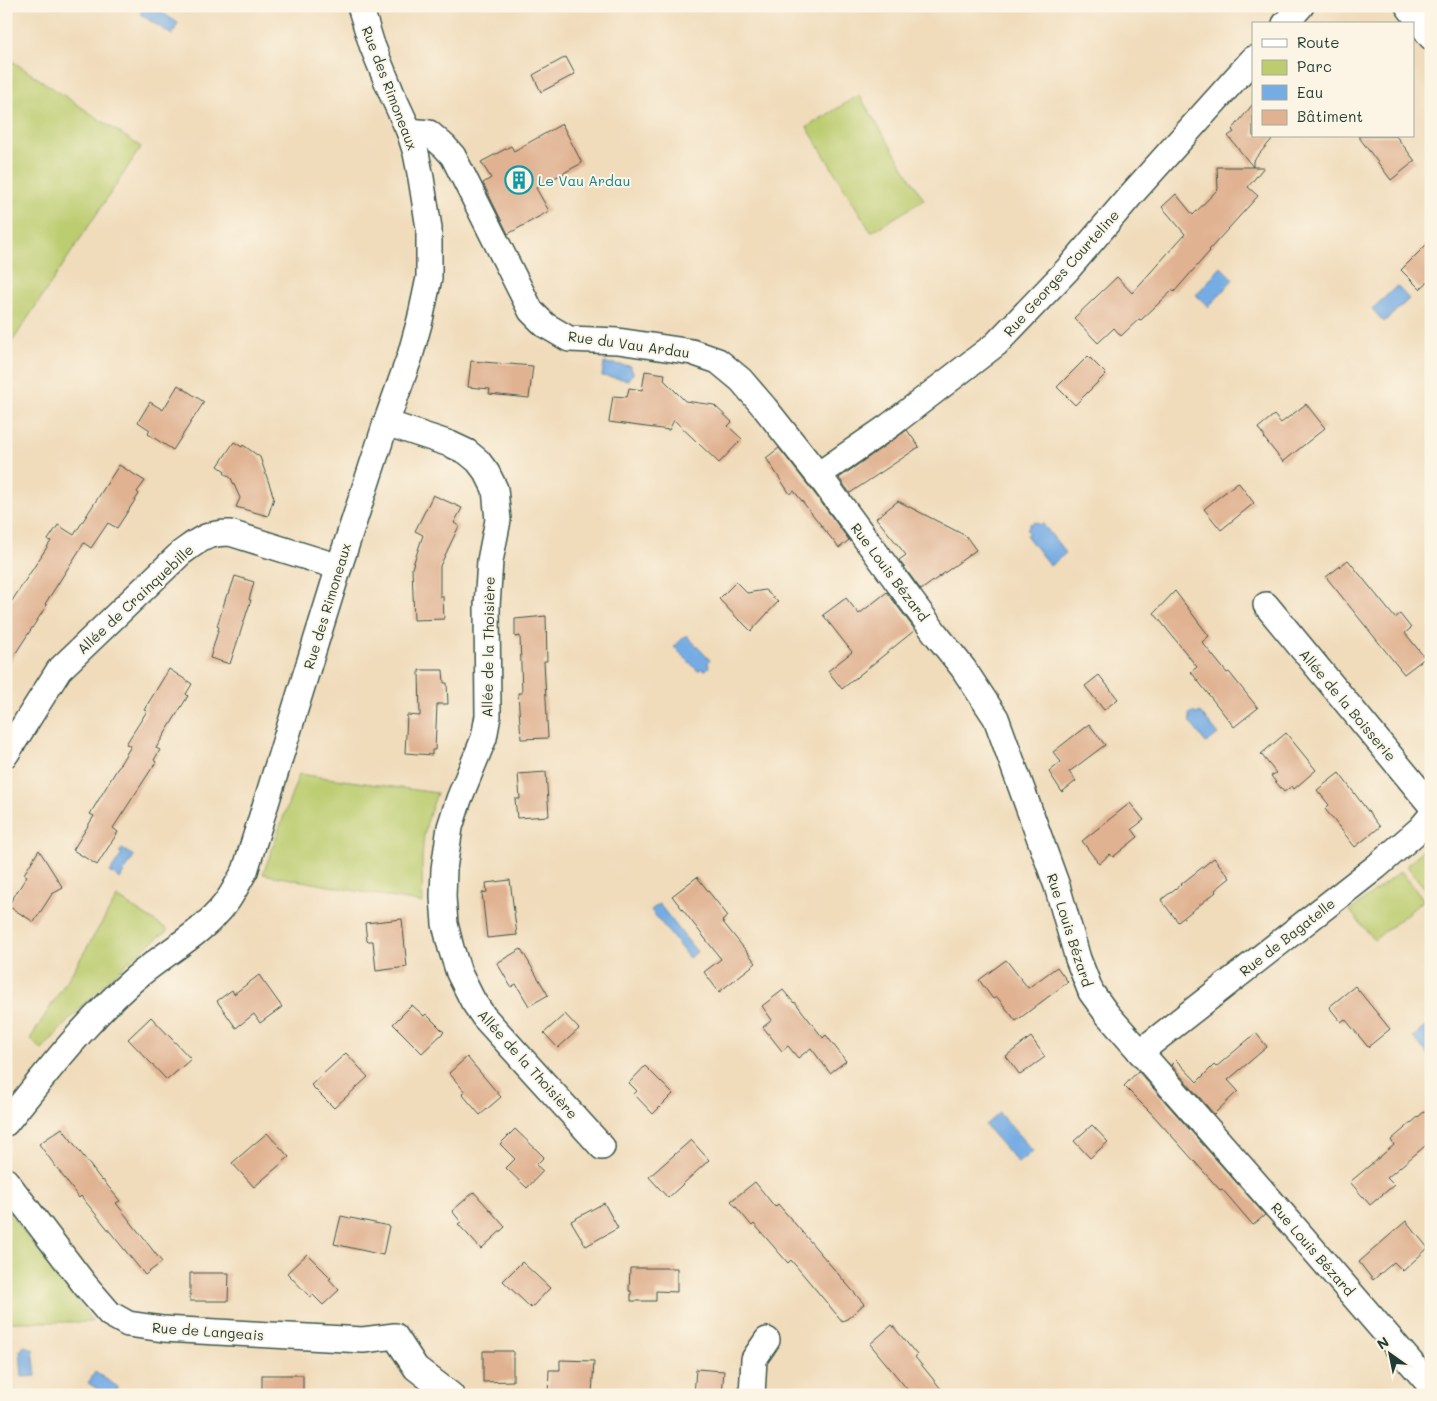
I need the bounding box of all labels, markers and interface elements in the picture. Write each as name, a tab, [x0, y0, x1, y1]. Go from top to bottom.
legend	[1252, 22, 1414, 138]
street label: Rue des Rimoneaux	[358, 23, 422, 153]
text: Route	[1297, 32, 1340, 52]
text: Parc	[1297, 56, 1332, 76]
text: Eau	[1297, 82, 1323, 102]
text: Bâtiment	[1297, 106, 1363, 126]
building icon: Le Vau Ardau	[504, 165, 534, 195]
place label: Le Vau Ardau	[538, 171, 630, 190]
street label: Rue Georges Courteline	[999, 206, 1123, 340]
street label: Rue du Vau Ardau	[567, 326, 691, 362]
street label: Rue Louis Bézard	[847, 519, 933, 625]
street label: Allée de Crainquebille	[73, 540, 197, 658]
street label: Rue des Rimoneaux	[299, 540, 355, 672]
street label: Allée de la Thoisière	[477, 576, 499, 718]
street label: Allée de la Boisserie	[1295, 645, 1401, 765]
street label: Rue Louis Bézard	[1043, 871, 1097, 989]
street label: Rue de Bagatelle	[1235, 894, 1339, 980]
street label: Allée de la Thoisière	[474, 1005, 582, 1123]
street label: Rue Louis Bézard	[1267, 1198, 1359, 1300]
street label: Rue de Langeais	[151, 1318, 265, 1344]
north arrow	[1364, 1328, 1414, 1378]
text: N	[1373, 1332, 1392, 1354]

